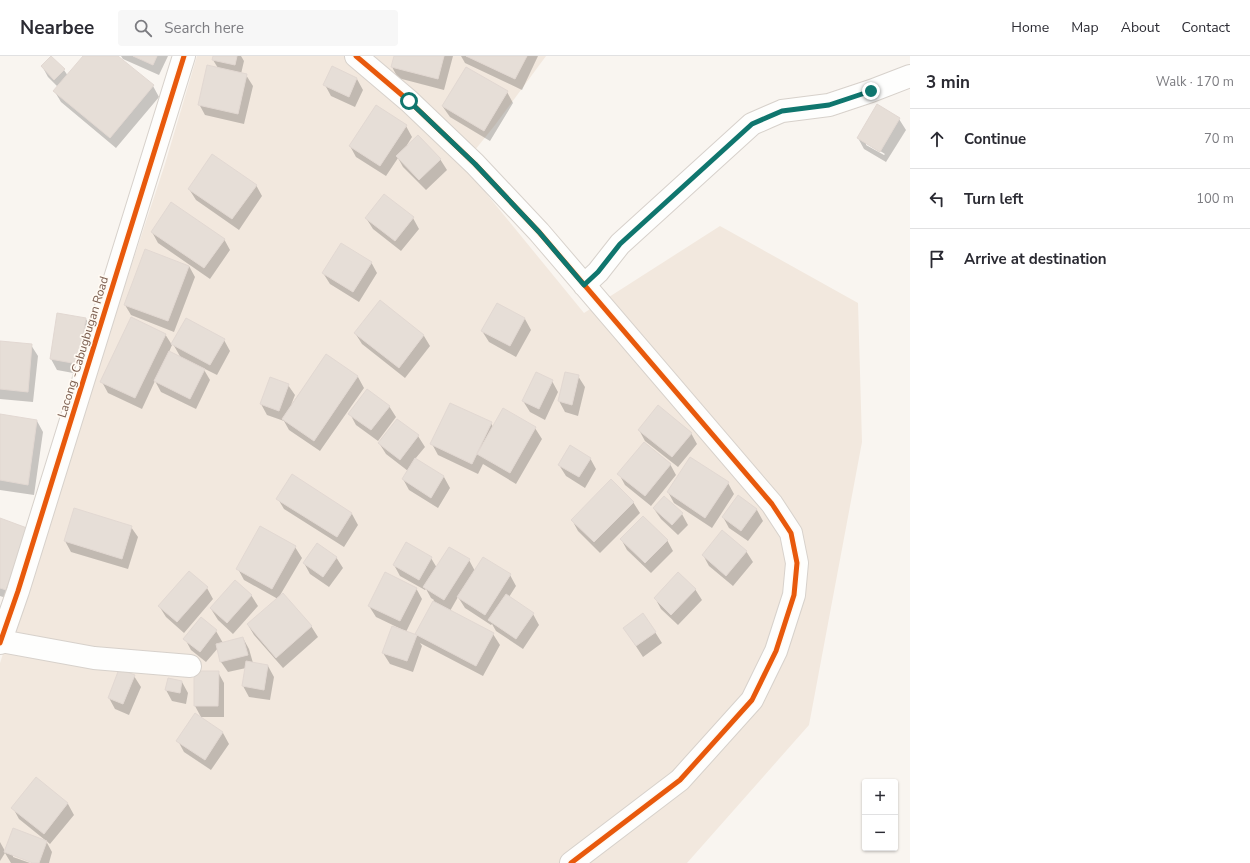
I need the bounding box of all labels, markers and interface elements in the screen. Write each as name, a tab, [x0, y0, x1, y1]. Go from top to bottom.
search box	[118, 10, 398, 46]
text: Nearbee	[20, 15, 94, 41]
icon: search	[132, 17, 154, 39]
text: Search here	[164, 18, 244, 38]
text: Home	[1011, 18, 1049, 37]
text: Map	[1071, 18, 1099, 37]
text: About	[1121, 18, 1160, 37]
text: Contact	[1182, 18, 1230, 37]
text: 3 min	[926, 71, 970, 94]
text: Walk · 170 m	[1156, 73, 1234, 91]
route end	[862, 82, 880, 100]
route start	[400, 92, 418, 110]
icon: ahead	[926, 128, 948, 150]
text: Continue	[964, 129, 1026, 149]
text: 70 m	[1204, 130, 1234, 148]
icon: left	[926, 188, 948, 210]
text: Turn left	[964, 189, 1023, 209]
text: 100 m	[1196, 190, 1234, 208]
icon: arrive	[926, 248, 948, 270]
text: Arrive at destination	[964, 249, 1107, 269]
street label: Lacong -Cabugbugan Road	[54, 274, 112, 420]
map controls	[862, 779, 898, 851]
button: +	[862, 779, 898, 815]
button: −	[862, 815, 898, 851]

